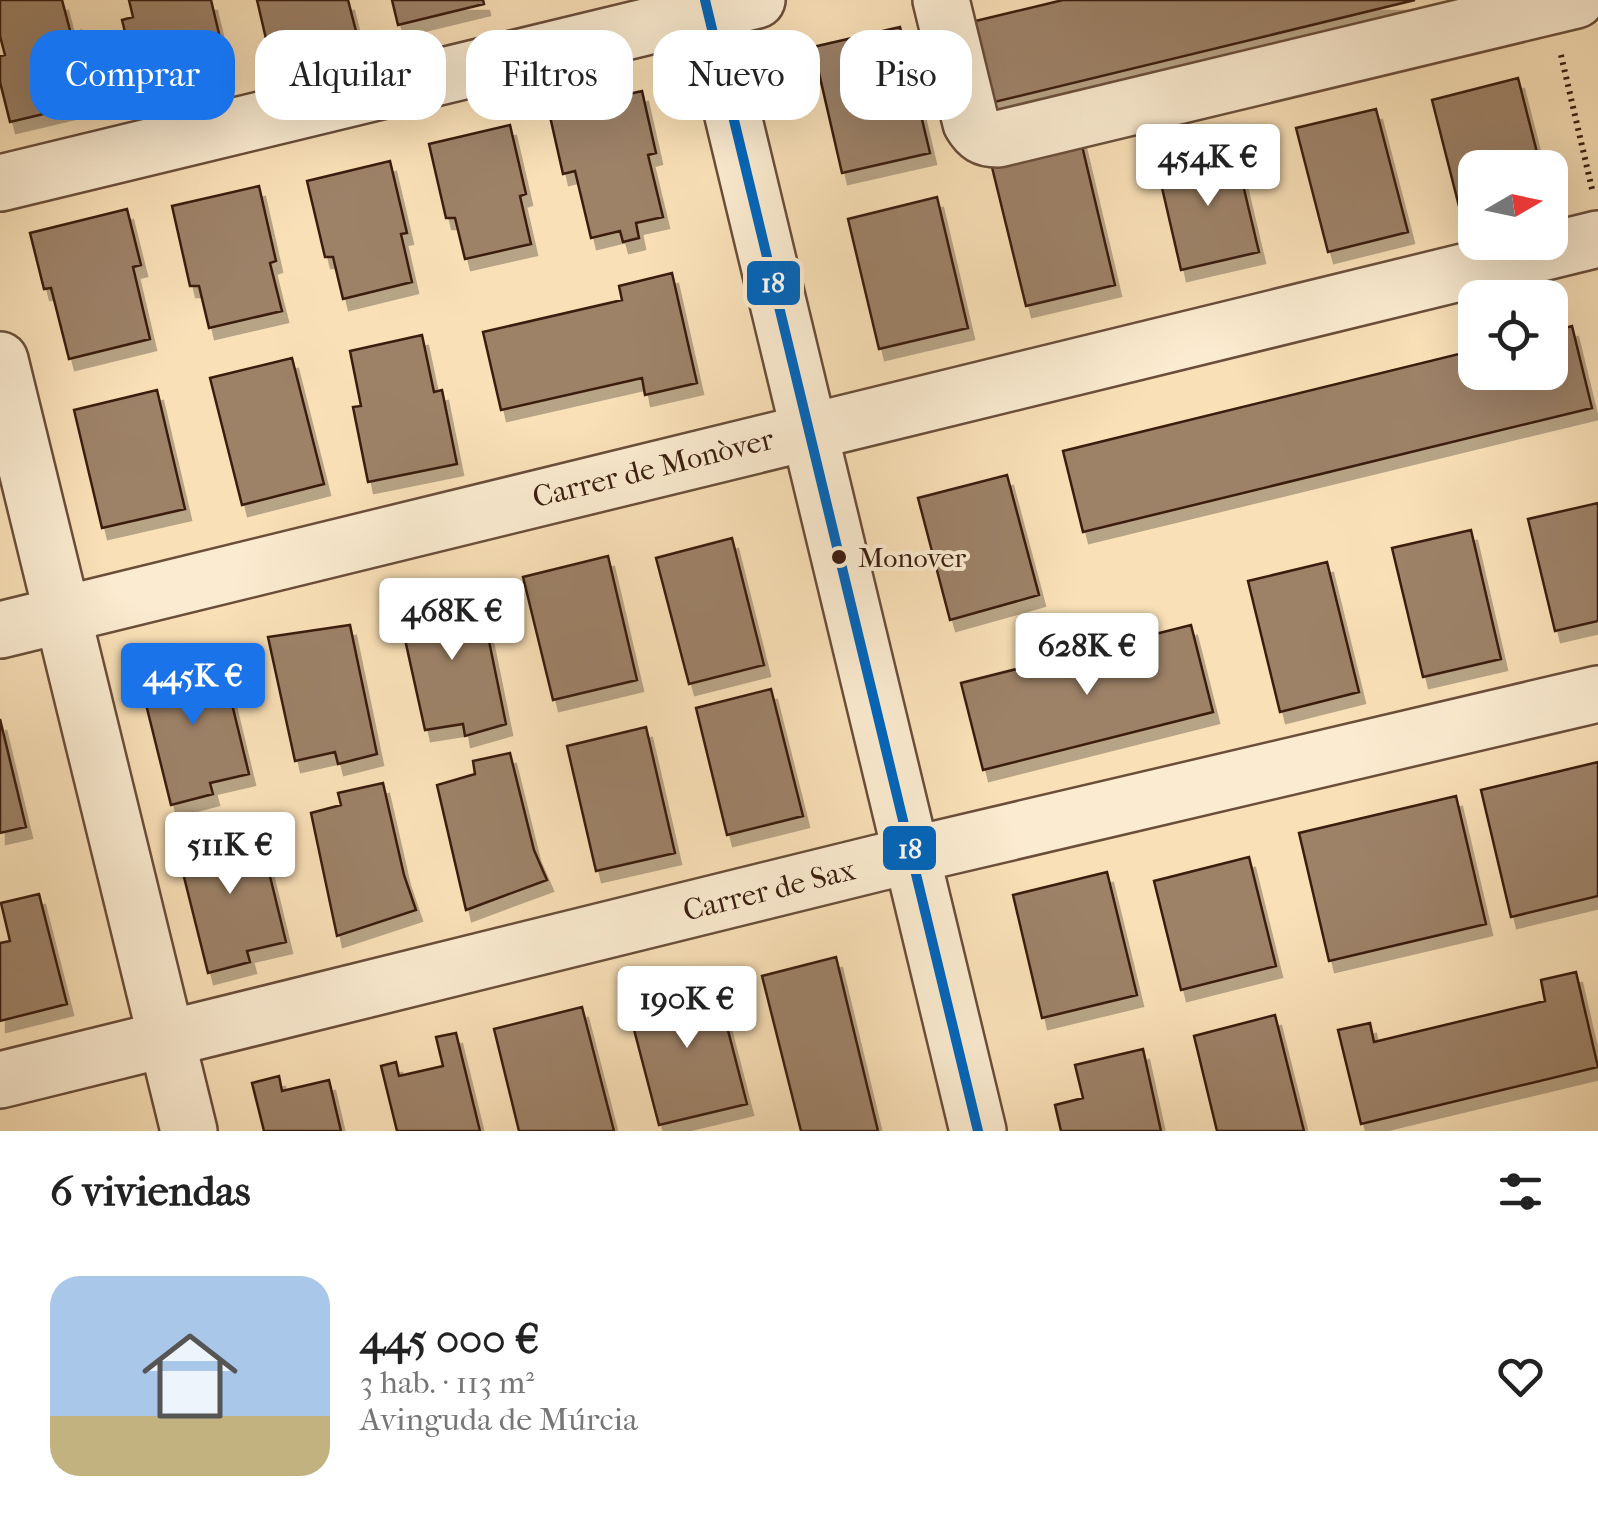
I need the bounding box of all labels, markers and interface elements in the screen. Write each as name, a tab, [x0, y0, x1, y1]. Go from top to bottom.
chip: Comprar	[30, 30, 235, 120]
chip: Alquilar	[255, 30, 446, 120]
chip: Filtros	[466, 30, 633, 120]
chip: Nuevo	[653, 30, 820, 120]
chip: Piso	[840, 30, 972, 120]
pin: 454K €	[1127, 124, 1289, 209]
text: 454K €	[1158, 138, 1258, 175]
north arrow	[1458, 150, 1568, 260]
map controls	[1458, 150, 1568, 390]
line badge: 18	[745, 259, 802, 307]
text: 18	[761, 266, 785, 299]
button: locate	[1458, 280, 1568, 390]
street label: Carrer de Monòver	[529, 422, 777, 515]
place label: Monover	[858, 541, 966, 574]
marker: Monover	[829, 547, 849, 567]
pin: 468K €	[371, 578, 533, 663]
text: 468K €	[401, 592, 503, 629]
pin: 628K €	[1006, 613, 1168, 698]
text: 628K €	[1038, 627, 1137, 664]
pin: 445K €	[112, 643, 274, 728]
text: 445K €	[143, 657, 243, 694]
pin: 511K €	[149, 812, 311, 897]
line badge: 18	[881, 824, 938, 872]
text: 511K €	[187, 826, 273, 863]
text: 18	[898, 832, 922, 865]
street label: Carrer de Sax	[679, 852, 859, 929]
pin: 190K €	[606, 966, 768, 1051]
text: 190K €	[640, 980, 735, 1017]
icon: filters	[1493, 1164, 1548, 1219]
text: 6 viviendas	[50, 1167, 250, 1216]
text: 445 000 €	[360, 1315, 539, 1364]
icon: home	[130, 1316, 250, 1436]
icon: heart	[1493, 1349, 1548, 1404]
text: 3 hab. · 113 m²	[360, 1364, 534, 1401]
text: Avinguda de Múrcia	[360, 1401, 638, 1438]

